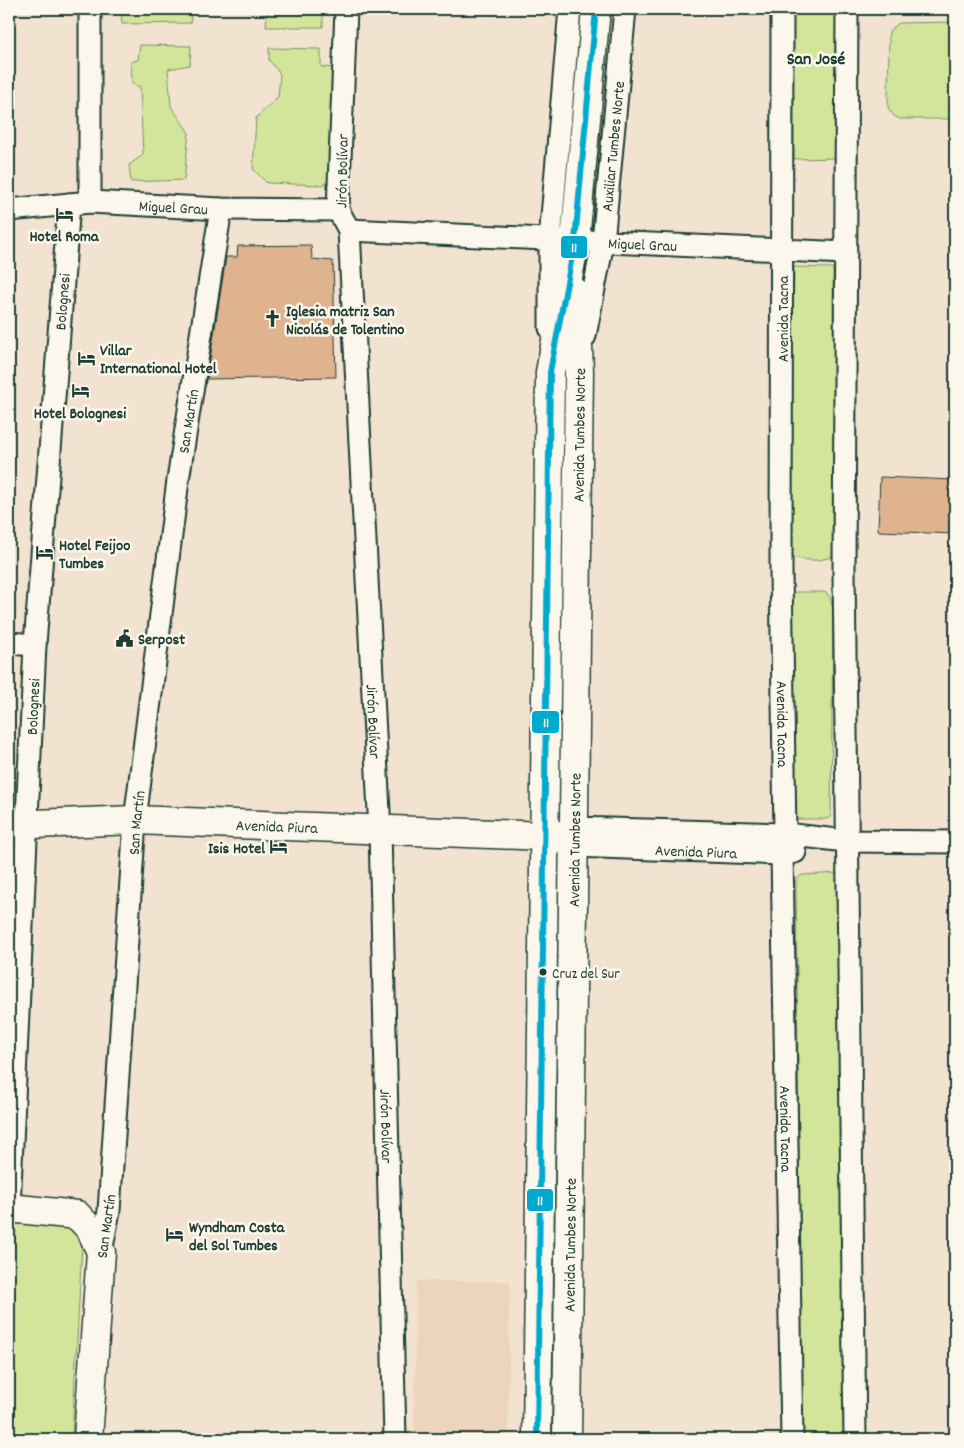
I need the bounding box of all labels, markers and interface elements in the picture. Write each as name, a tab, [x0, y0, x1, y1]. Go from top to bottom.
district label: San José	[787, 48, 846, 73]
street label: Auxiliar Tumbes Norte	[597, 80, 632, 213]
street label: Jirón Bolívar	[331, 134, 356, 208]
street label: Miguel Grau	[138, 196, 209, 222]
hotel icon: Hotel Roma	[54, 204, 74, 224]
place label: Hotel Roma	[29, 226, 100, 249]
street label: Miguel Grau	[607, 233, 678, 259]
line badge: 11	[560, 235, 588, 259]
text: 11	[571, 239, 577, 259]
street label: Bolognesi	[50, 273, 78, 331]
street label: Avenida Tacna	[773, 275, 796, 362]
place label: Iglesia matriz San Nicolás de Tolentino	[286, 301, 404, 342]
church icon: Iglesia matriz San Nicolás de Tolentino	[262, 309, 282, 329]
place label: Villar International Hotel	[100, 340, 217, 381]
hotel icon: Villar International Hotel	[76, 348, 96, 368]
street label: Avenida Tumbes Norte	[569, 368, 593, 502]
hotel icon: Hotel Bolognesi	[70, 380, 90, 400]
street label: San Martín	[173, 388, 206, 455]
place label: Hotel Bolognesi	[34, 403, 126, 426]
place label: Hotel Feijoo Tumbes	[59, 535, 130, 576]
hotel icon: Hotel Feijoo Tumbes	[35, 543, 55, 563]
public building icon: Serpost	[114, 628, 134, 648]
place label: Serpost	[138, 629, 185, 652]
street label: Bolognesi	[22, 678, 47, 736]
street label: Avenida Tacna	[769, 680, 793, 768]
street label: Jirón Bolívar	[358, 684, 385, 759]
line badge: 11	[531, 710, 560, 734]
text: 11	[543, 714, 549, 734]
street label: Avenida Tumbes Norte	[564, 773, 588, 907]
street label: San Martín	[124, 789, 153, 856]
street label: Avenida Piura	[235, 815, 319, 841]
hotel icon: Isis Hotel	[269, 837, 289, 857]
place label: Isis Hotel	[208, 838, 265, 861]
street label: Avenida Piura	[655, 840, 738, 866]
place label: Cruz del Sur	[552, 964, 620, 986]
marker: Cruz del Sur	[538, 967, 548, 977]
street label: Avenida Tacna	[772, 1085, 796, 1173]
street label: Jirón Bolívar	[372, 1089, 397, 1164]
street label: Avenida Tumbes Norte	[559, 1178, 584, 1312]
line badge: 11	[526, 1188, 554, 1212]
text: 11	[537, 1192, 543, 1212]
street label: San Martín	[92, 1193, 123, 1260]
place label: Wyndham Costa del Sol Tumbes	[189, 1217, 286, 1258]
hotel icon: Wyndham Costa del Sol Tumbes	[165, 1225, 185, 1245]

